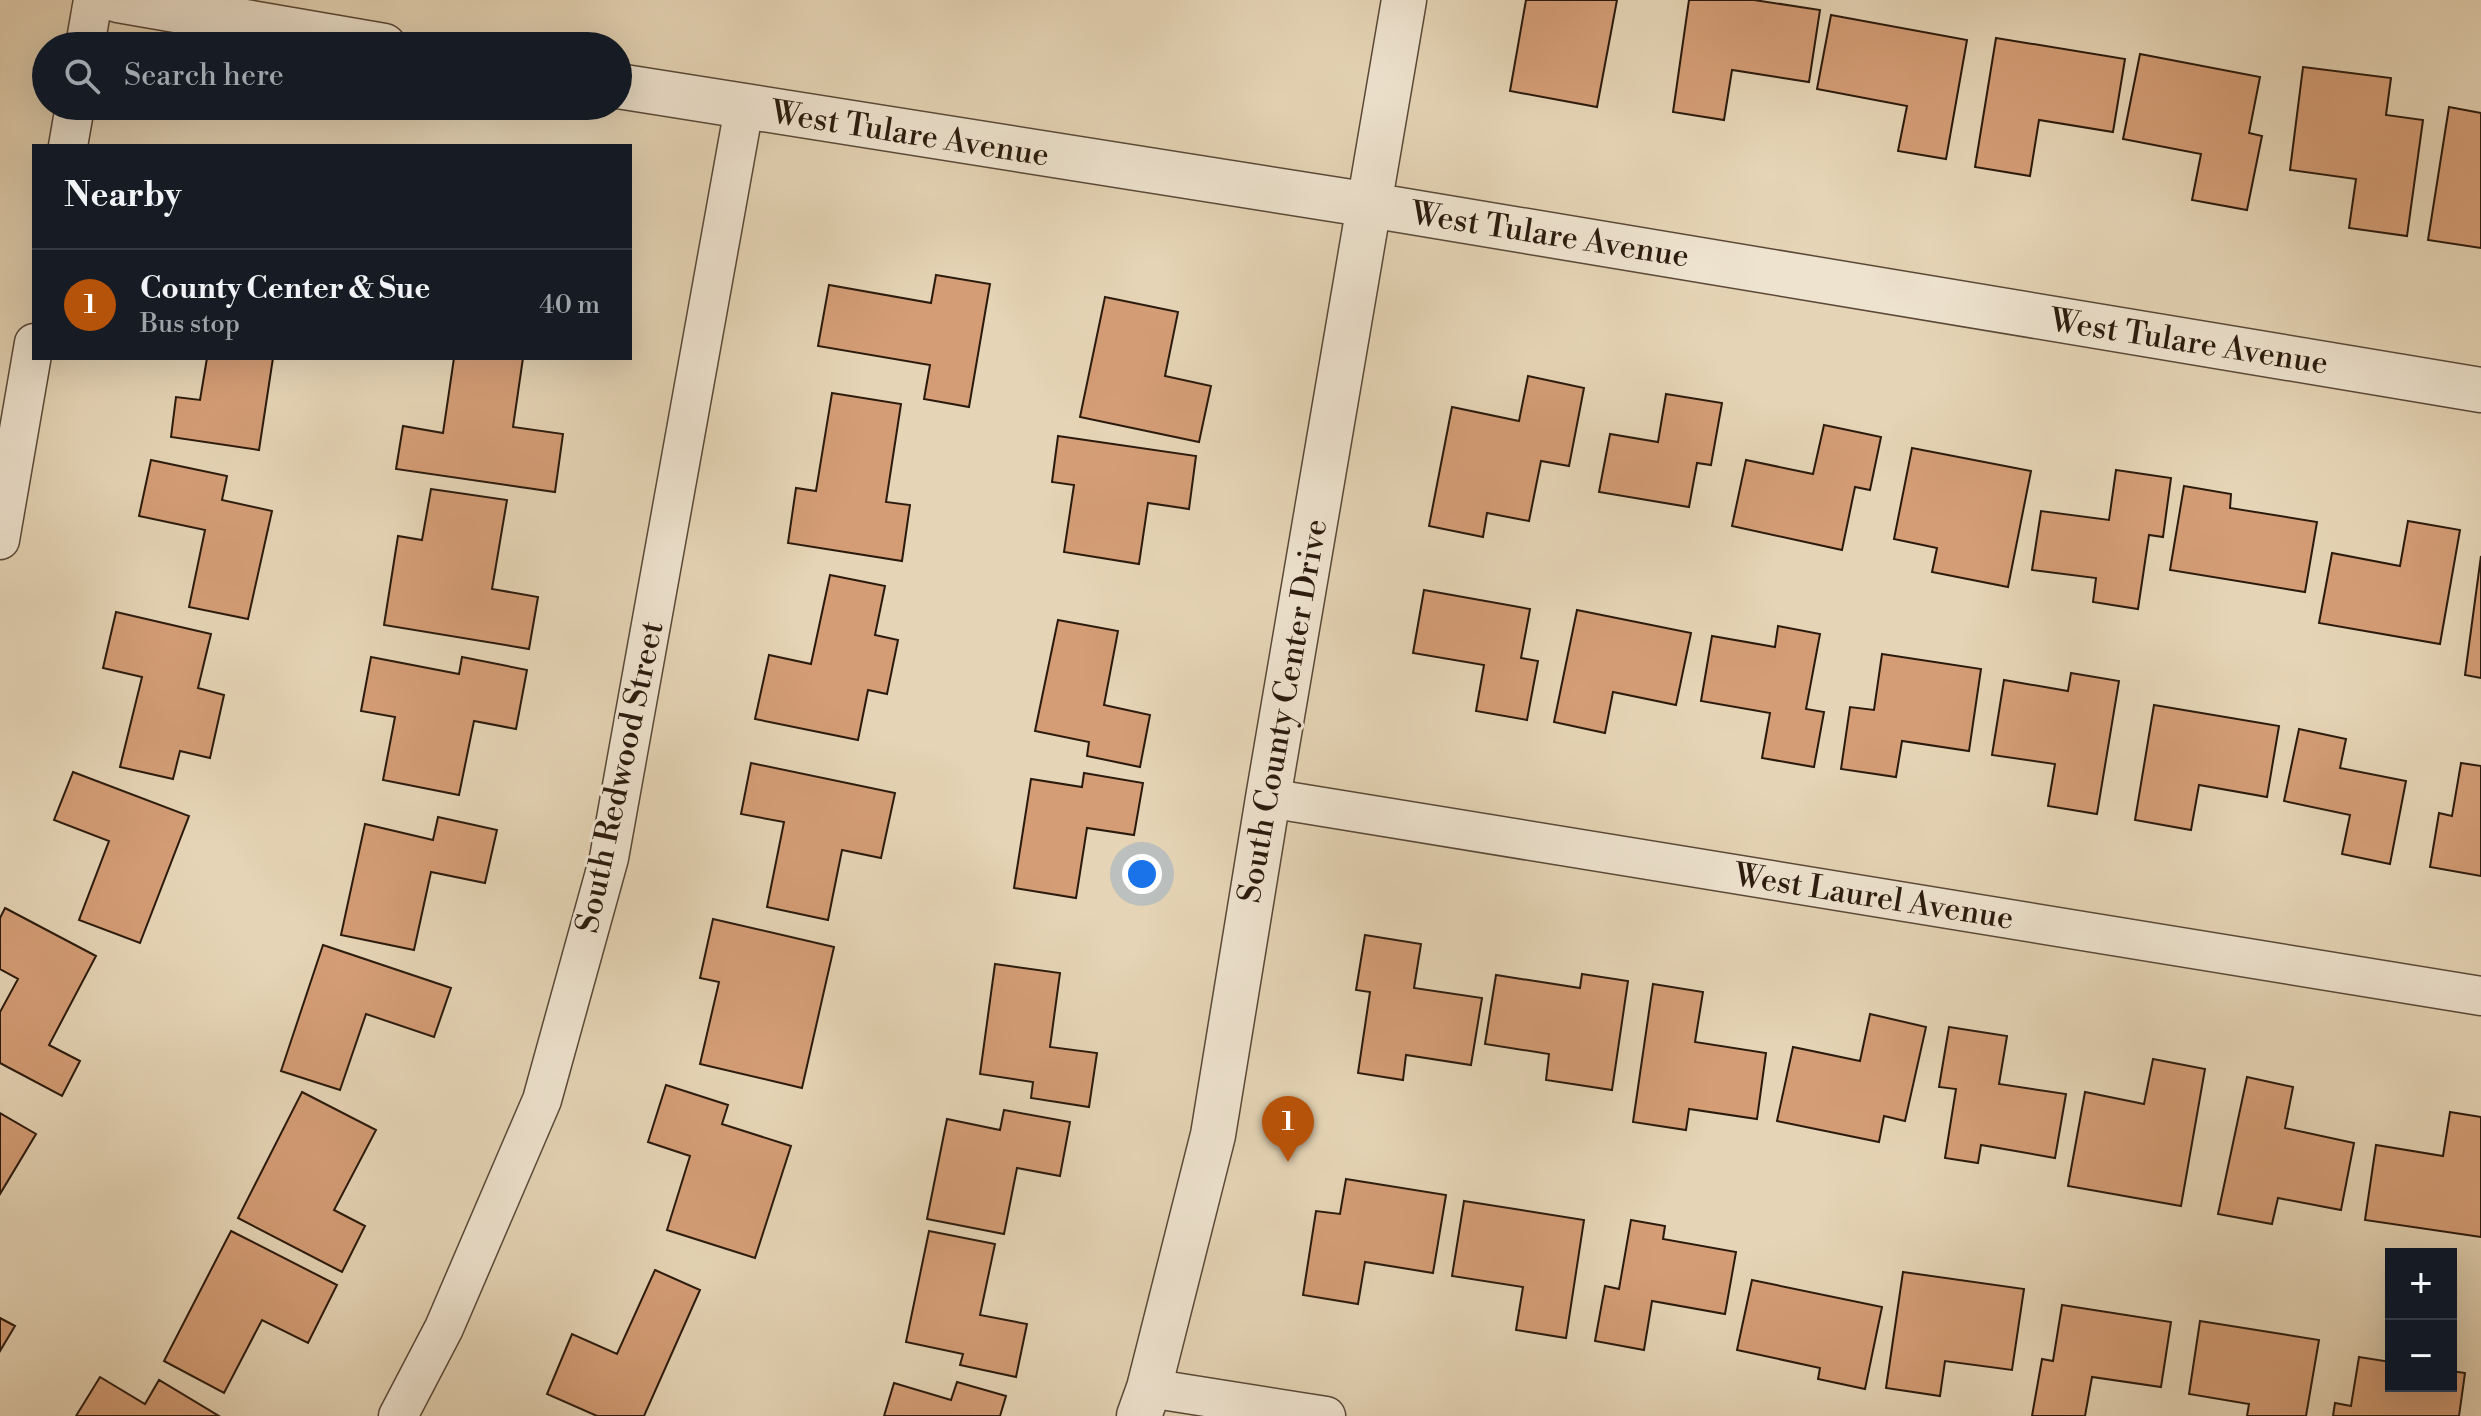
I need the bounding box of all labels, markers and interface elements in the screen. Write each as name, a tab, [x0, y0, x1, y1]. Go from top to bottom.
search box	[32, 32, 632, 120]
icon: search	[60, 54, 104, 98]
text: Search here	[124, 57, 284, 95]
street label: West Tulare Avenue	[767, 92, 1052, 176]
text: Nearby	[64, 175, 182, 217]
street label: West Tulare Avenue	[1407, 193, 1692, 277]
text: County Center & Sue	[140, 270, 430, 308]
text: 1	[84, 289, 96, 321]
text: 40 m	[539, 289, 600, 321]
street label: West Tulare Avenue	[2046, 300, 2331, 384]
text: Bus stop	[140, 308, 240, 340]
street label: South County Center Drive	[1230, 516, 1336, 906]
street label: South Redwood Street	[567, 617, 673, 937]
your location	[1122, 854, 1162, 894]
street label: West Laurel Avenue	[1731, 855, 2017, 939]
pin: 1	[1262, 1096, 1314, 1162]
map controls	[2385, 1248, 2457, 1392]
button: +	[2385, 1248, 2457, 1320]
button: −	[2385, 1320, 2457, 1392]

